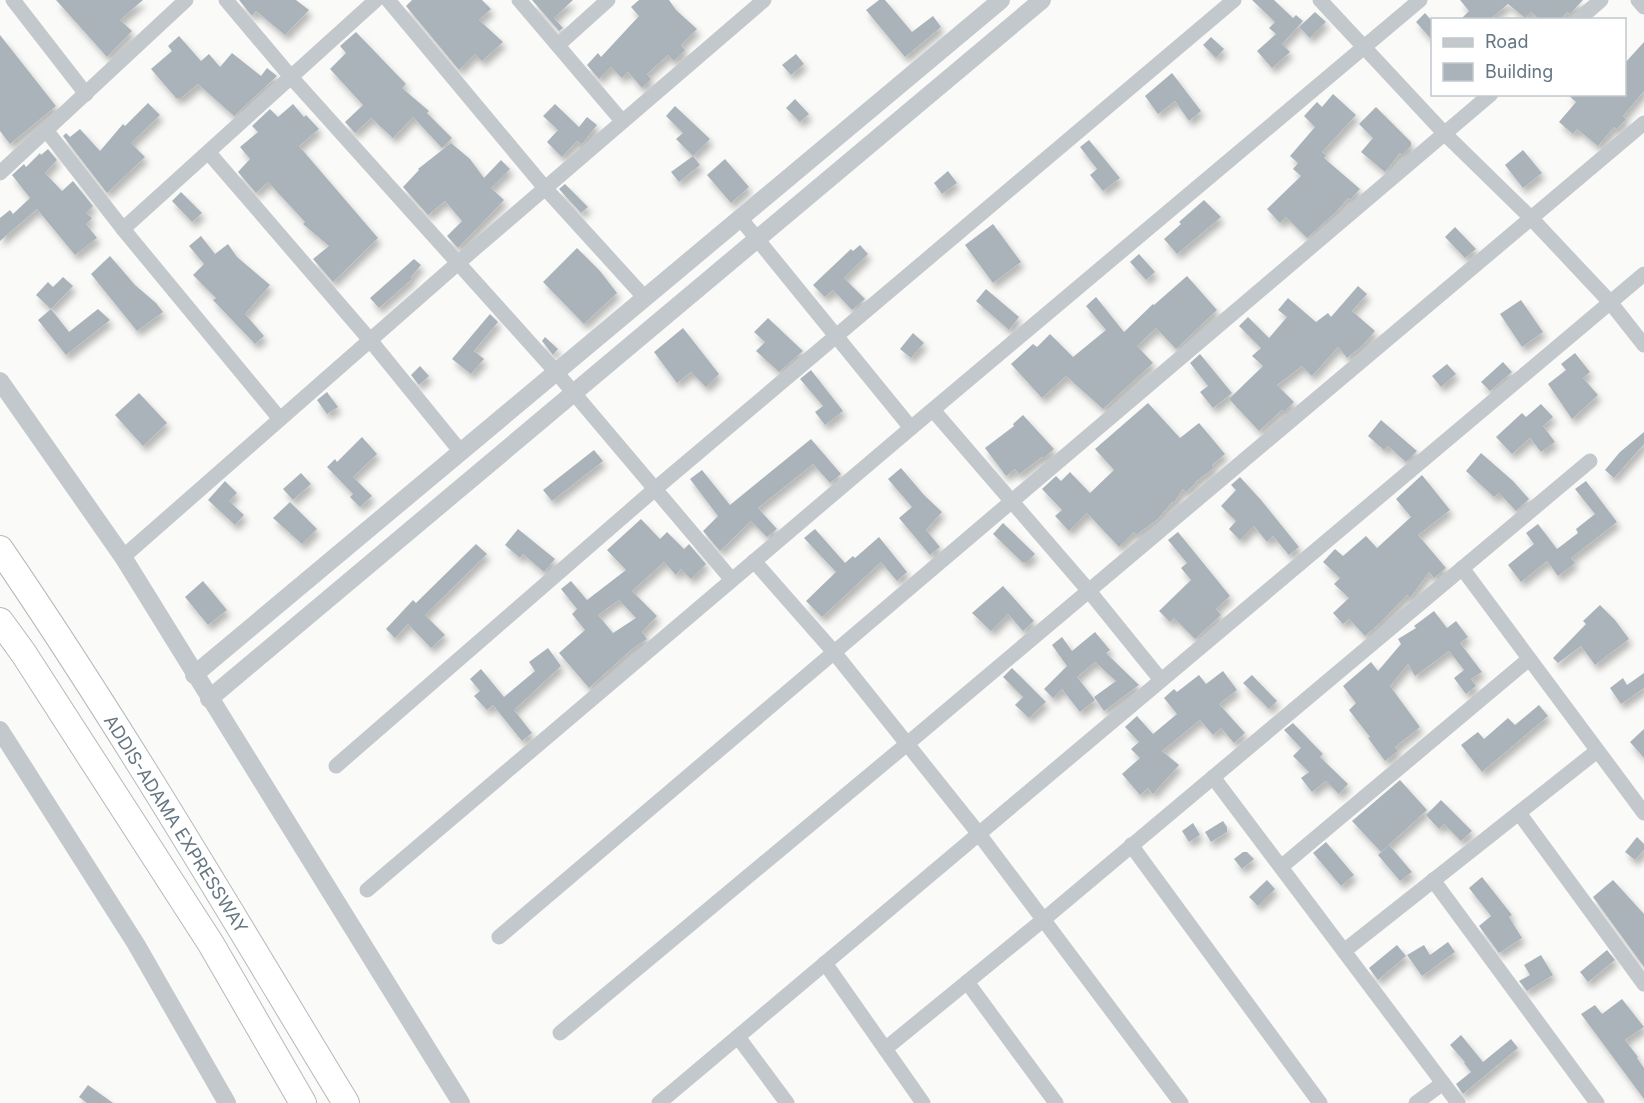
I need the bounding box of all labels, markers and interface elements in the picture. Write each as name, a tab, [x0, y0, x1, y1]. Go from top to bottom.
legend	[1431, 18, 1626, 96]
text: Road	[1485, 31, 1528, 52]
text: Building	[1485, 61, 1553, 82]
street label: ADDIS-ADAMA EXPRESSWAY	[100, 711, 252, 937]

